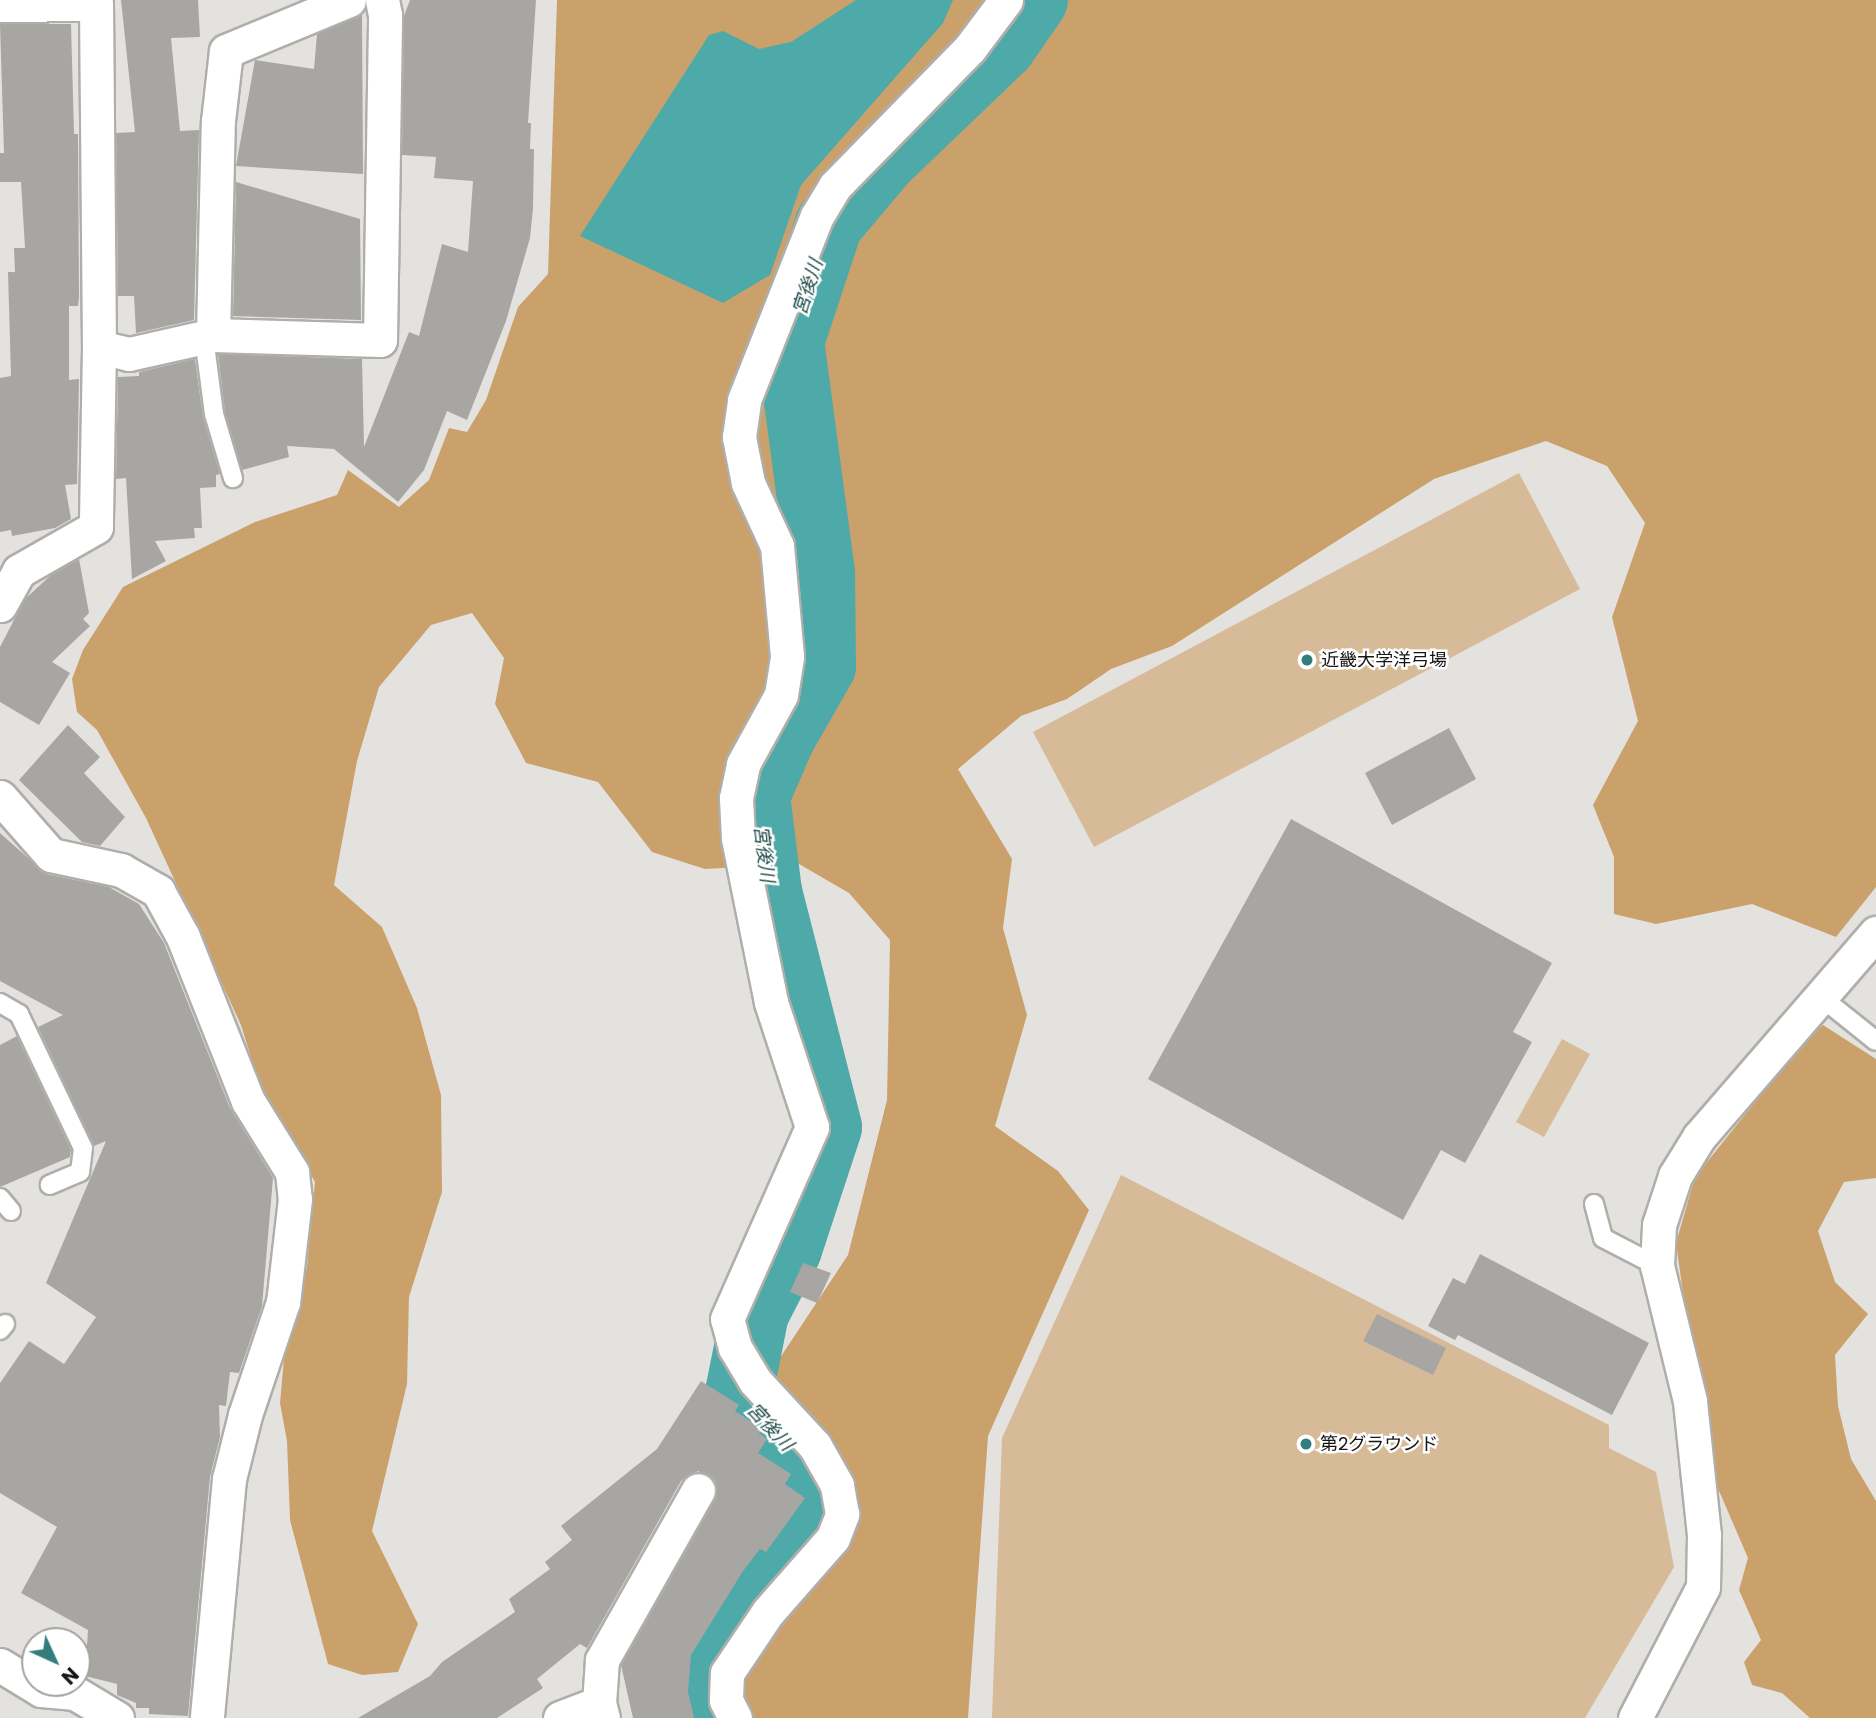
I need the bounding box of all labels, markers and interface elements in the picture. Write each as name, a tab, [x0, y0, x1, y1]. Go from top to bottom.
water label: 宮後川	[788, 256, 828, 318]
place label: 近畿大学洋弓場	[1321, 649, 1447, 671]
marker: 近畿大学洋弓場	[1299, 652, 1315, 668]
water label: 宮後川	[749, 824, 779, 884]
water label: 宮後川	[742, 1398, 798, 1456]
place label: 第2グラウンド	[1320, 1433, 1438, 1455]
marker: 第2グラウンド	[1298, 1436, 1314, 1452]
north arrow	[21, 1627, 91, 1697]
text: N	[55, 1661, 84, 1690]

